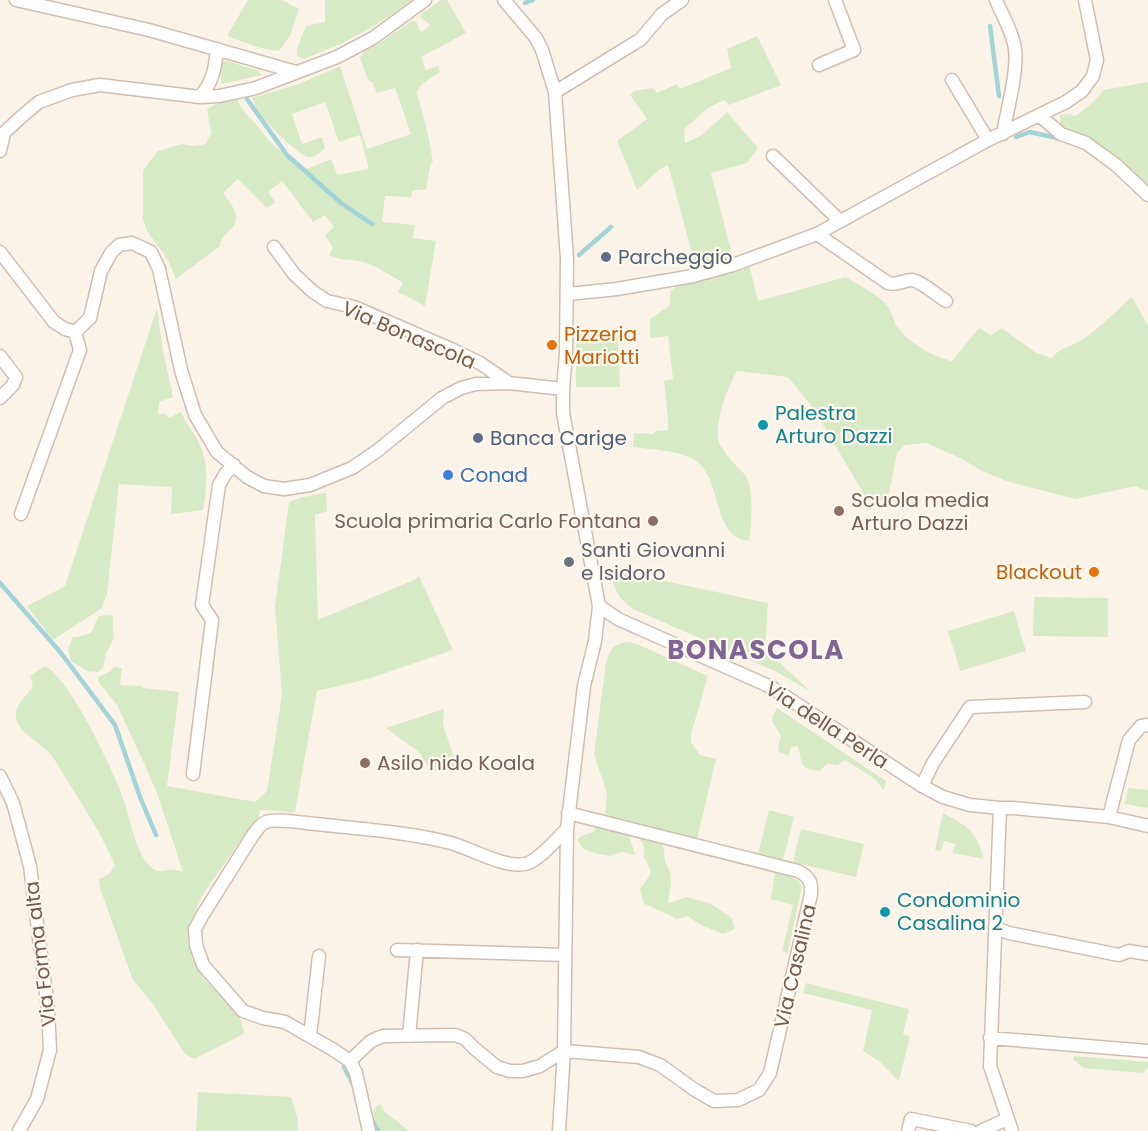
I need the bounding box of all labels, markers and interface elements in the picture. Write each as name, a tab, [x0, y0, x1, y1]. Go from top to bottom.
place label: Parcheggio	[618, 243, 733, 271]
marker: Parcheggio	[599, 250, 613, 264]
street label: Via Bonascola	[338, 294, 480, 376]
place label: Pizzeria Mariotti	[564, 320, 639, 371]
marker: Pizzeria Mariotti	[545, 338, 559, 352]
place label: Palestra Arturo Dazzi	[775, 399, 892, 450]
marker: Palestra Arturo Dazzi	[756, 418, 770, 432]
place label: Banca Carige	[490, 424, 627, 452]
marker: Banca Carige	[471, 431, 485, 445]
place label: Conad	[460, 461, 528, 489]
marker: Conad	[441, 468, 455, 482]
place label: Scuola media Arturo Dazzi	[851, 486, 989, 537]
marker: Scuola media Arturo Dazzi	[832, 504, 846, 518]
place label: Scuola primaria Carlo Fontana	[334, 507, 641, 535]
marker: Scuola primaria Carlo Fontana	[646, 514, 660, 528]
place label: Santi Giovanni e Isidoro	[581, 536, 725, 587]
marker: Santi Giovanni e Isidoro	[562, 555, 576, 569]
place label: Blackout	[996, 558, 1082, 586]
marker: Blackout	[1087, 565, 1101, 579]
district label: BONASCOLA	[667, 632, 845, 668]
street label: Via della Perla	[760, 675, 894, 775]
place label: Asilo nido Koala	[377, 749, 535, 777]
marker: Asilo nido Koala	[358, 756, 372, 770]
street label: Via Forma alta	[17, 880, 63, 1028]
place label: Condominio Casalina 2	[897, 886, 1020, 937]
street label: Via Casalina	[767, 901, 823, 1031]
marker: Condominio Casalina 2	[878, 905, 892, 919]

